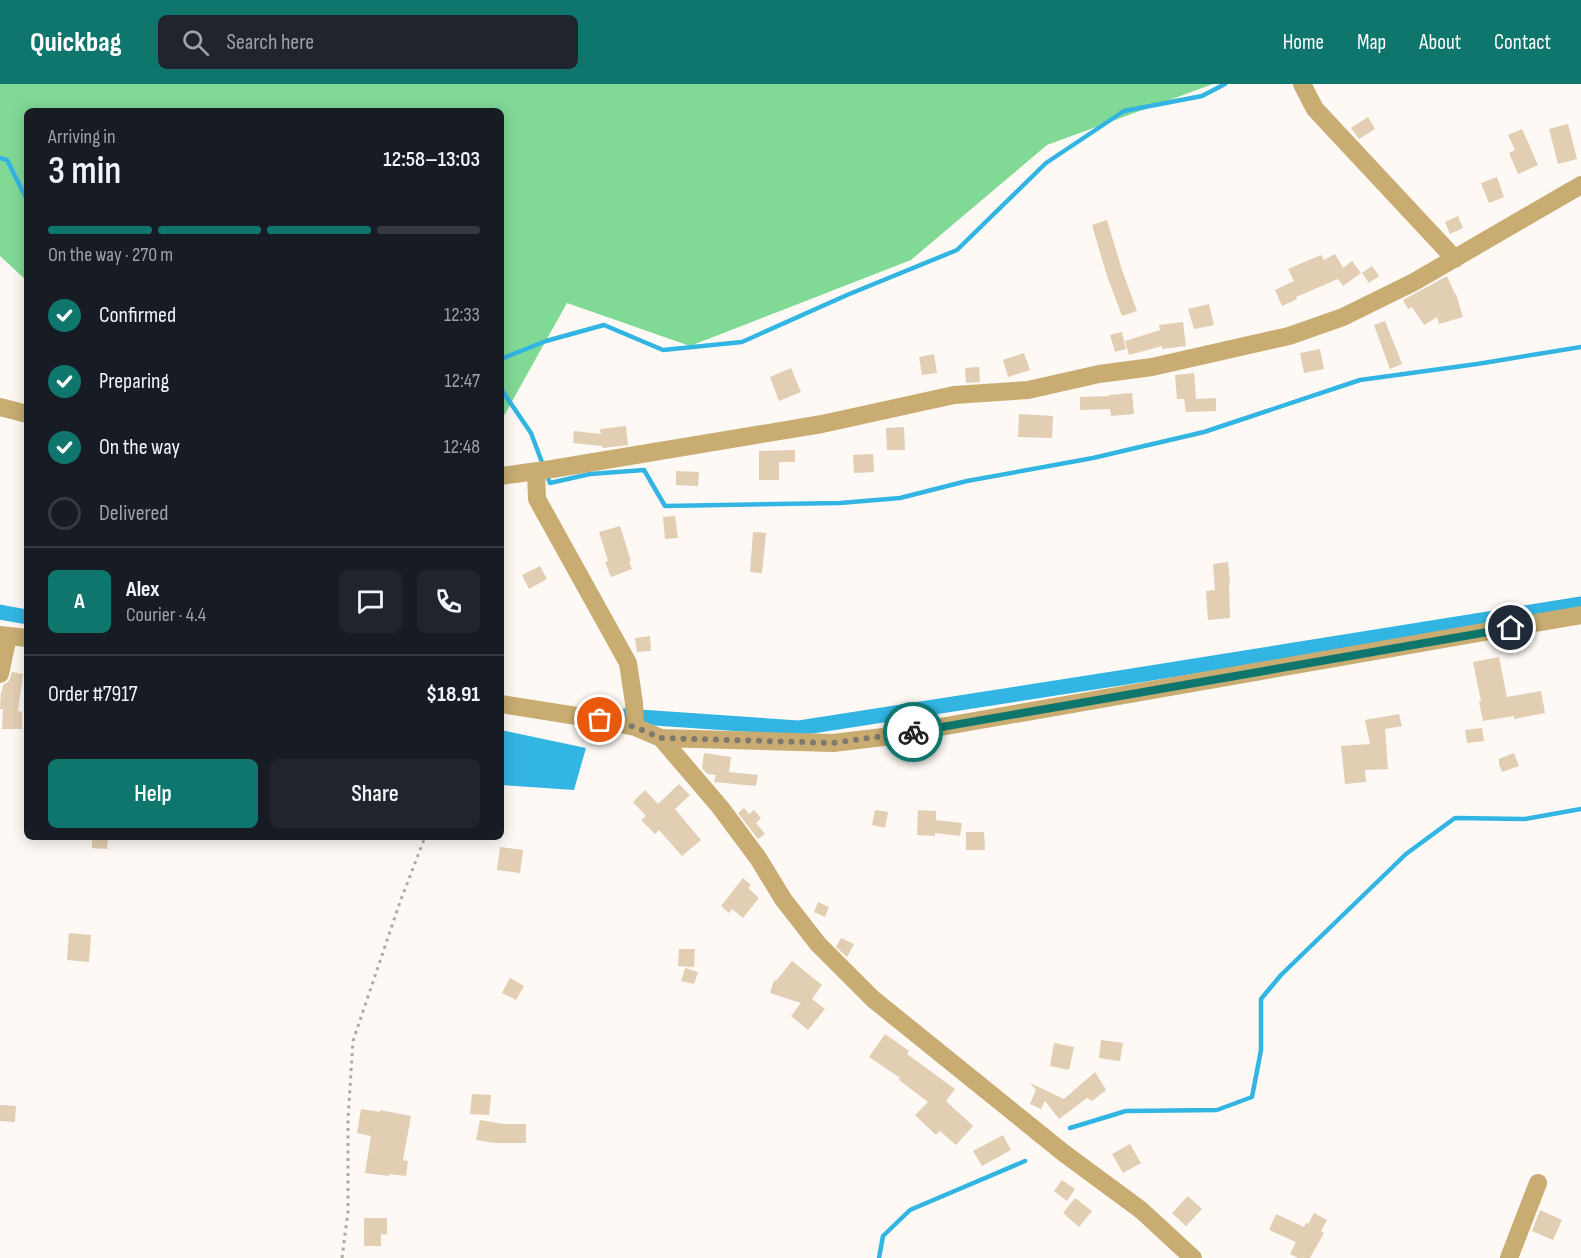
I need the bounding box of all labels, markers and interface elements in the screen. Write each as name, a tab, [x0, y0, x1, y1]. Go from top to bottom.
search box	[158, 15, 578, 69]
text: Quickbag	[30, 26, 122, 59]
icon: search	[179, 26, 212, 59]
text: Search here	[227, 29, 314, 56]
text: Home	[1283, 30, 1324, 55]
text: Map	[1357, 30, 1386, 55]
text: About	[1419, 30, 1461, 55]
text: Contact	[1494, 30, 1551, 55]
text: Arriving in	[48, 125, 116, 149]
text: 12:58–13:03	[383, 146, 480, 173]
text: 3 min	[48, 148, 121, 195]
text: On the way · 270 m	[48, 243, 173, 267]
icon: check	[48, 299, 81, 332]
text: Confirmed	[99, 302, 176, 329]
text: 12:33	[444, 303, 480, 327]
icon: check	[48, 365, 81, 398]
text: Preparing	[99, 368, 169, 395]
text: 12:47	[445, 369, 480, 393]
icon: check	[48, 431, 81, 464]
text: On the way	[99, 434, 180, 461]
text: 12:48	[444, 435, 480, 459]
text: Delivered	[99, 500, 168, 527]
button: chat	[339, 570, 402, 633]
button: phone	[417, 570, 480, 633]
text: Alex	[126, 576, 159, 603]
text: A	[74, 588, 85, 615]
pin	[1485, 602, 1536, 653]
text: Courier · 4.4	[126, 603, 206, 627]
icon: home	[1494, 611, 1527, 644]
text: Order #7917	[48, 681, 138, 708]
text: $18.91	[426, 681, 480, 708]
pin	[574, 694, 625, 745]
courier	[883, 702, 943, 762]
icon: bag	[583, 703, 616, 736]
icon: bike	[897, 716, 930, 749]
button: Help	[48, 759, 258, 828]
button: Share	[270, 759, 480, 828]

